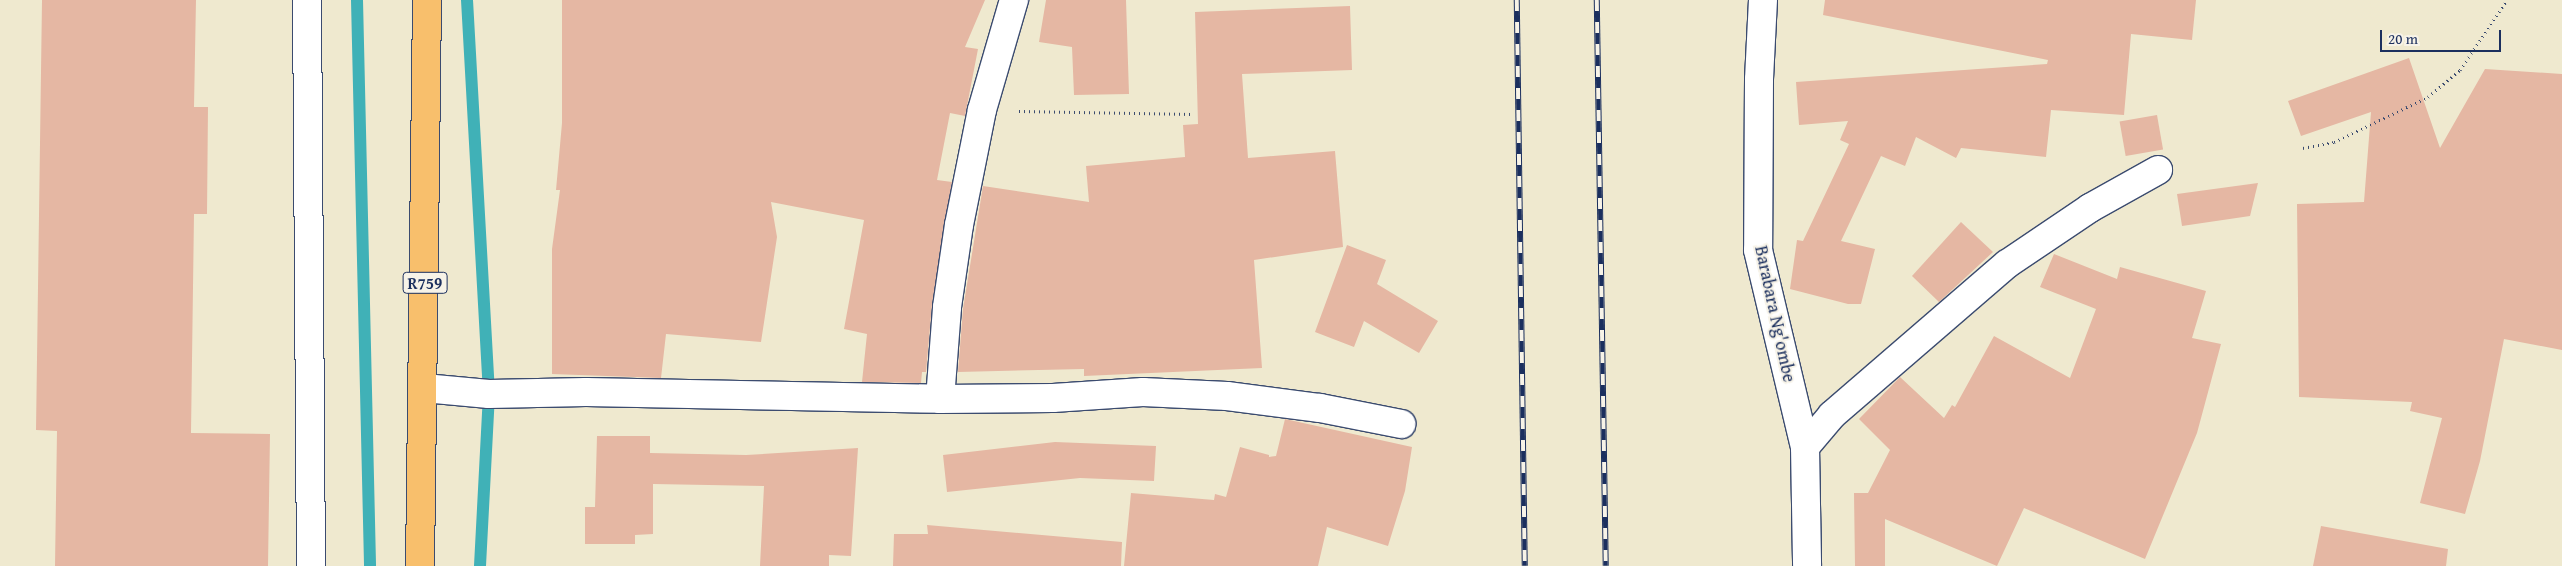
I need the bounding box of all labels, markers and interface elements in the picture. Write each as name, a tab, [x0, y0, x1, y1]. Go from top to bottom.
scale bar	[2382, 20, 2503, 52]
text: 20 m	[2388, 28, 2418, 49]
street label: Barabara Ng'ombe	[1750, 244, 1800, 384]
road number: R759	[402, 270, 448, 296]

